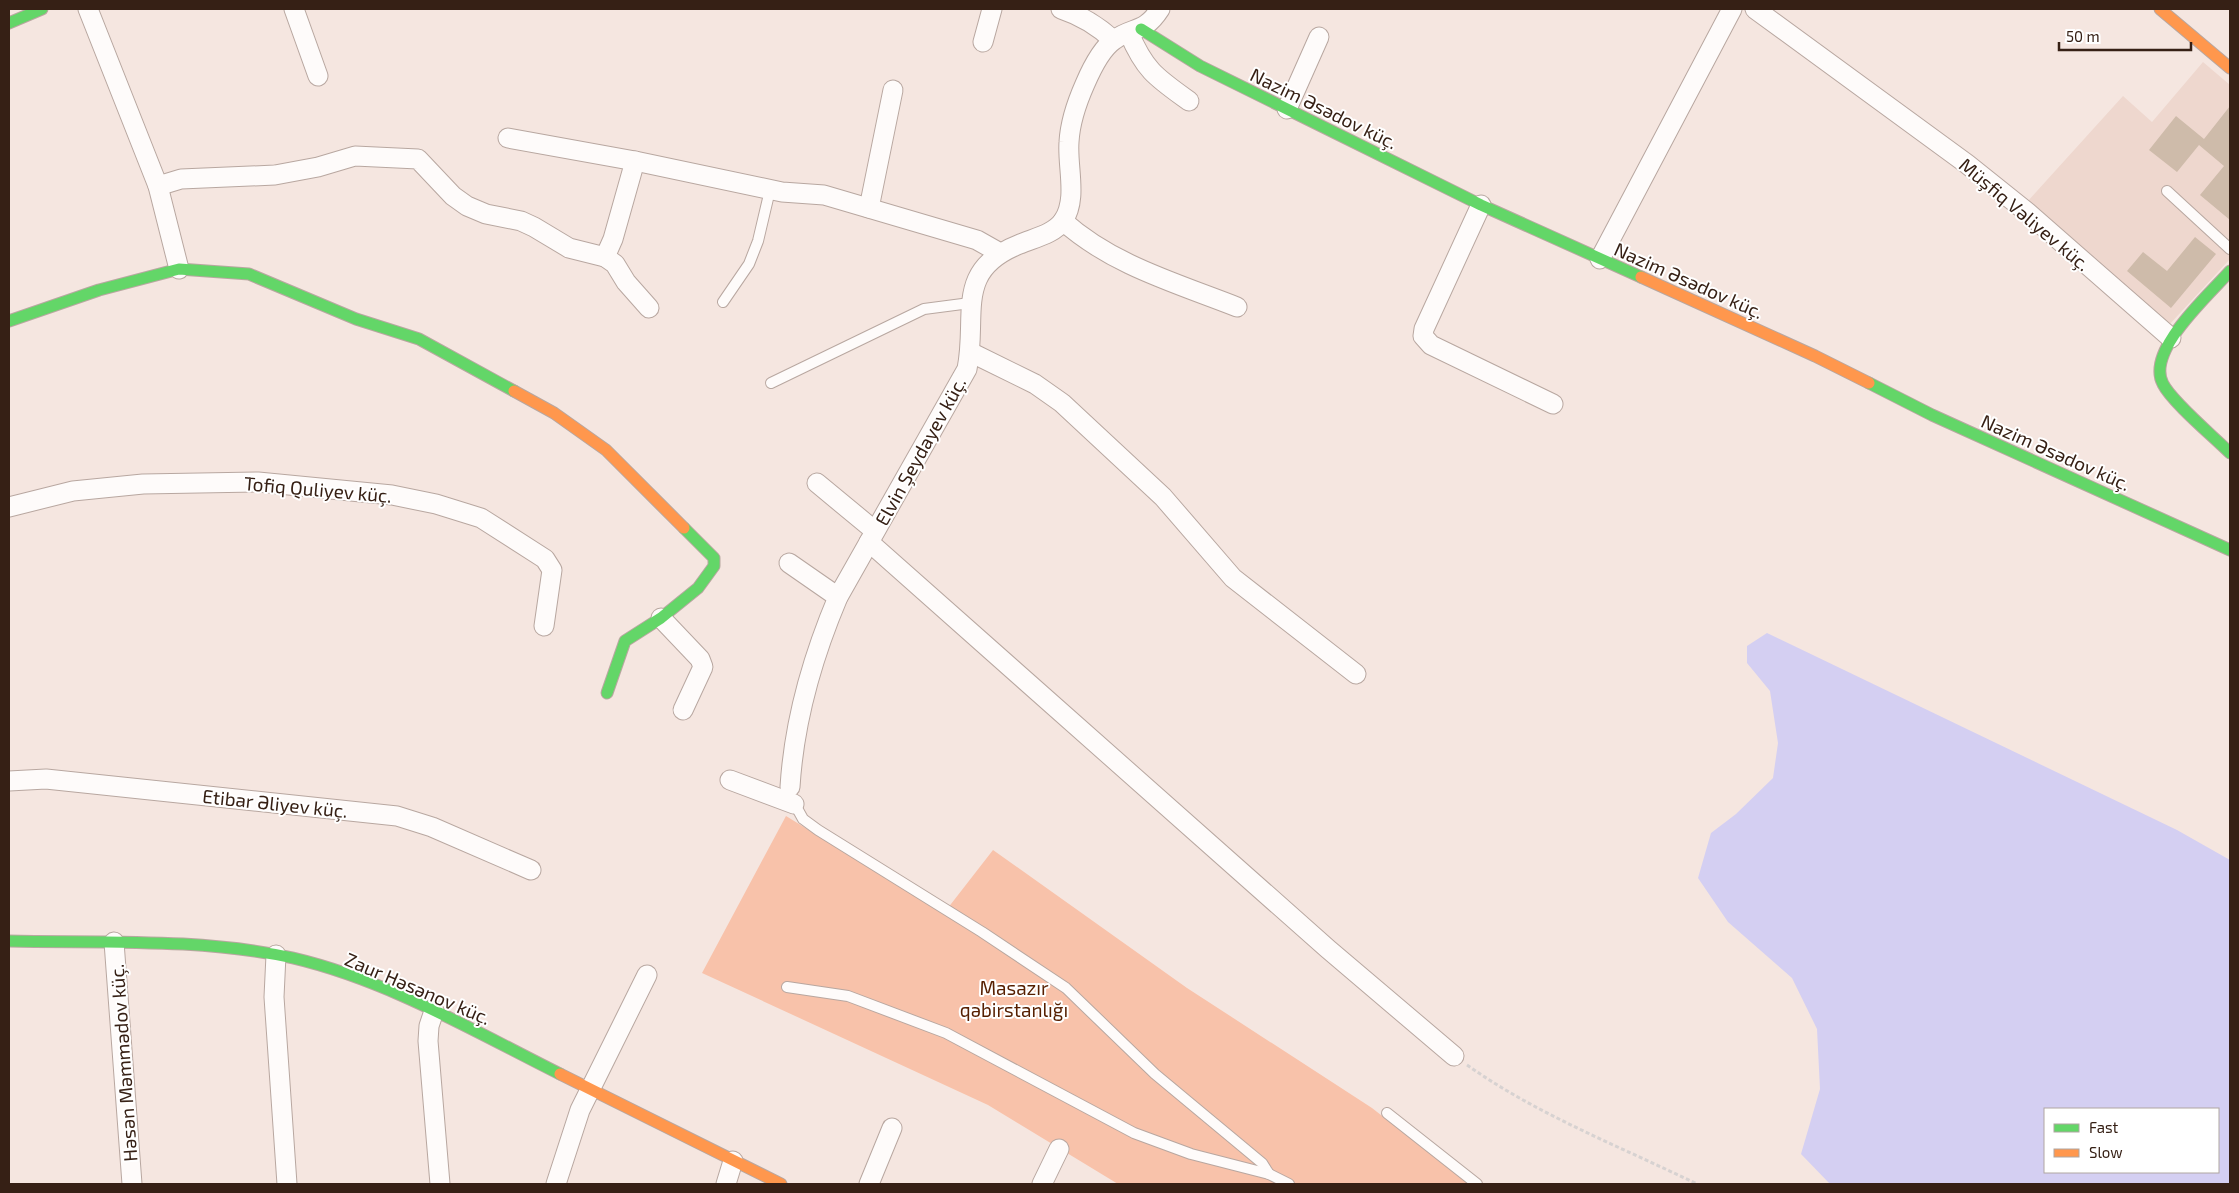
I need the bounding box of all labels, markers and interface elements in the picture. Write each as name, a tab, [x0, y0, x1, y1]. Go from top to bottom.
scale bar	[2059, 20, 2192, 52]
text: 50 m	[2066, 27, 2100, 45]
street label: Nazim Əsədov küç.	[1246, 62, 1401, 154]
street label: Müşfiq Vəliyev küç.	[1954, 153, 2095, 276]
street label: Nazim Əsədov küç.	[1611, 237, 1767, 324]
street label: Elvin Şeydayev küç.	[870, 373, 971, 530]
street label: Nazim Əsədov küç.	[1978, 409, 2134, 496]
street label: Tofiq Quliyev küç.	[243, 471, 393, 508]
street label: Etibar Əliyev küç.	[201, 784, 349, 823]
street label: Zaur Həsənov küç.	[341, 947, 494, 1030]
street label: Həsən Məmmədov küç.	[105, 963, 142, 1163]
park label: Masazır qəbirstanlığı	[960, 976, 1068, 1021]
legend	[2044, 1108, 2219, 1173]
text: Fast	[2089, 1118, 2119, 1136]
text: Slow	[2089, 1143, 2123, 1161]

